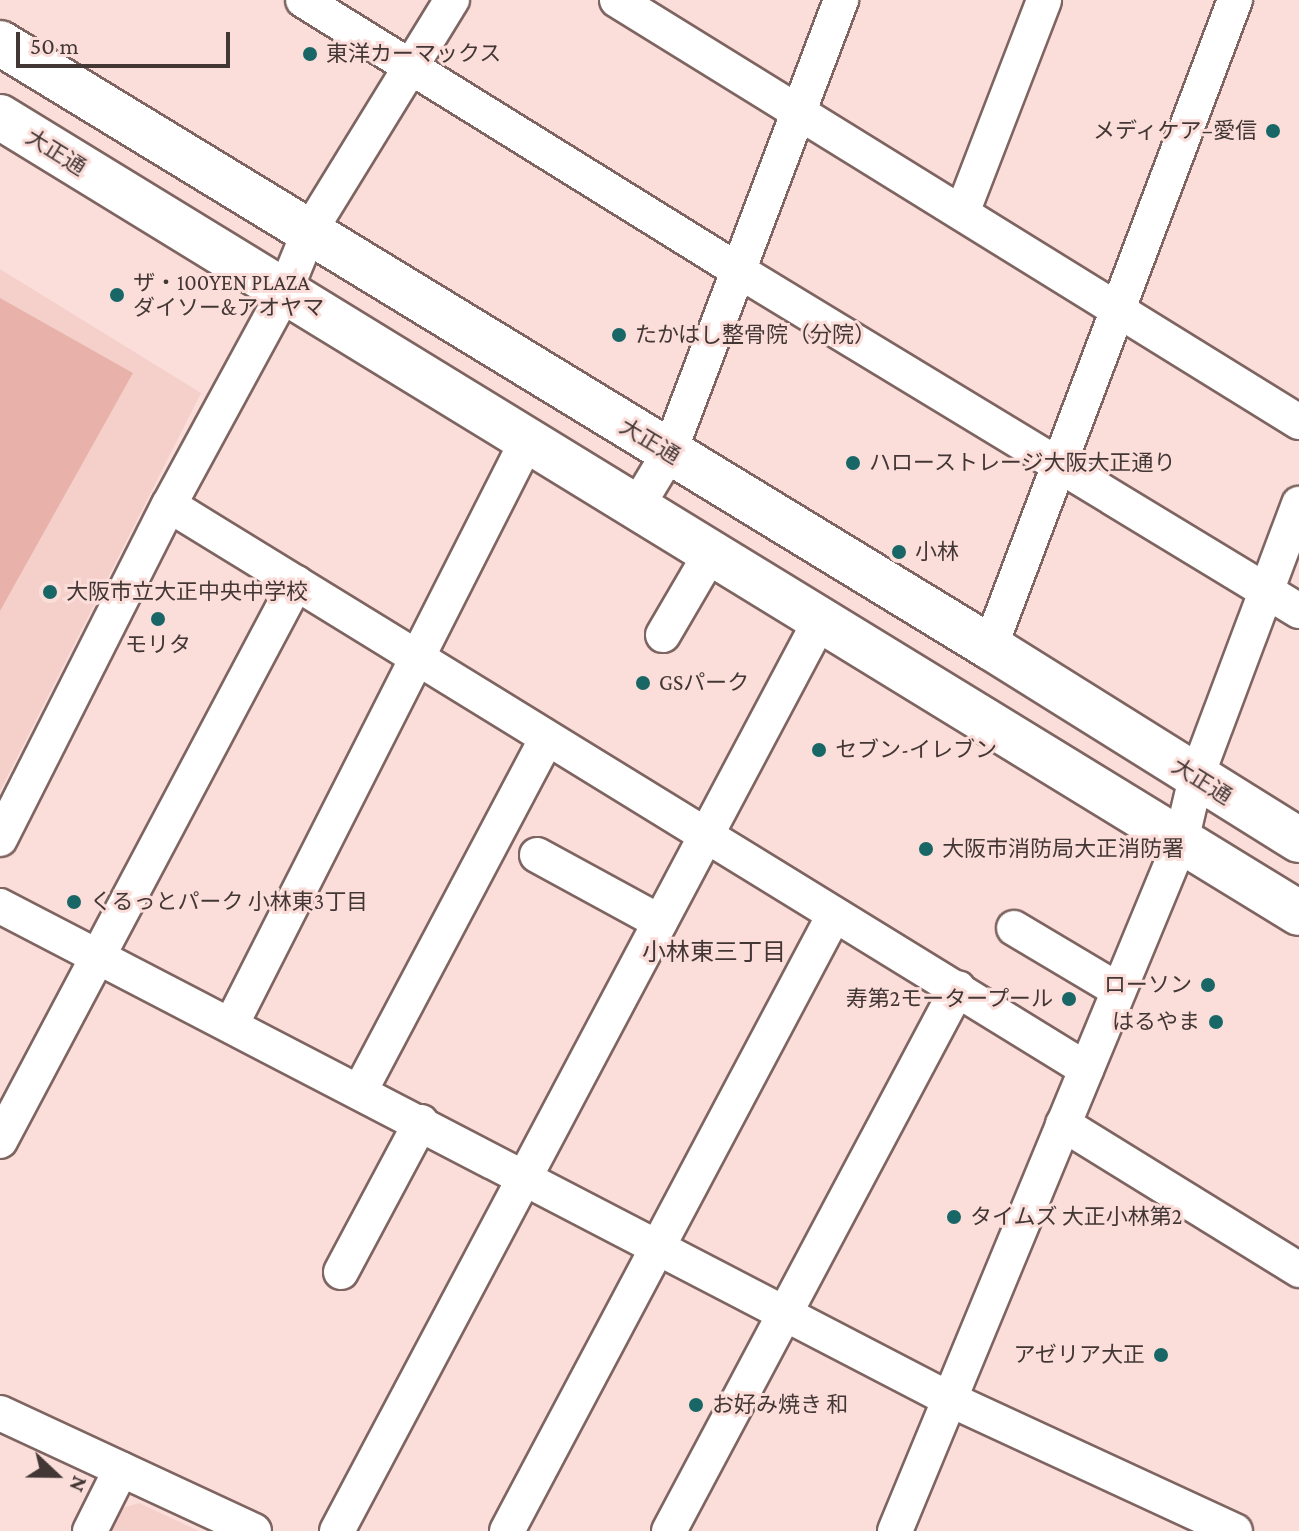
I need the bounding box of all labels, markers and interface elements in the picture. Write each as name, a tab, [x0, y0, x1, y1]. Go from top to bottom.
scale bar	[20, 16, 234, 66]
text: 50 m	[30, 32, 79, 59]
place label: 東洋カーマックス	[326, 41, 502, 67]
marker: 東洋カーマックス	[301, 45, 319, 63]
place label: メディケア−愛信	[1091, 118, 1257, 144]
marker: メディケア−愛信	[1264, 122, 1282, 140]
street label: 大正通	[21, 123, 91, 181]
place label: ザ・100YEN PLAZA ダイソー&アオヤマ	[133, 269, 324, 320]
marker: ザ・100YEN PLAZA ダイソー&アオヤマ	[108, 286, 126, 304]
place label: たかはし整骨院（分院）	[635, 322, 877, 348]
marker: たかはし整骨院（分院）	[610, 326, 628, 344]
street label: 大正通	[615, 413, 685, 469]
place label: ハローストレージ大阪大正通り	[869, 450, 1177, 476]
marker: ハローストレージ大阪大正通り	[844, 454, 862, 472]
place label: 小林	[915, 539, 959, 565]
marker: 小林	[890, 543, 908, 561]
place label: 大阪市立大正中央中学校	[66, 579, 308, 605]
marker: 大阪市立大正中央中学校	[41, 583, 59, 601]
marker: モリタ	[149, 610, 167, 628]
place label: モリタ	[125, 632, 191, 658]
place label: GSパーク	[659, 670, 749, 696]
marker: GSパーク	[634, 674, 652, 692]
place label: セブン-イレブン	[835, 737, 997, 763]
marker: セブン-イレブン	[810, 741, 828, 759]
street label: 大正通	[1167, 752, 1237, 810]
place label: 大阪市消防局大正消防署	[942, 836, 1184, 862]
marker: 大阪市消防局大正消防署	[917, 840, 935, 858]
place label: くるっとパーク 小林東3丁目	[90, 889, 369, 915]
marker: くるっとパーク 小林東3丁目	[65, 893, 83, 911]
district label: 小林東三丁目	[642, 938, 786, 966]
place label: ローソン	[1104, 972, 1192, 998]
marker: ローソン	[1199, 976, 1217, 994]
place label: 寿第2モータープール	[845, 986, 1053, 1012]
marker: 寿第2モータープール	[1060, 990, 1078, 1008]
place label: はるやま	[1112, 1009, 1200, 1035]
marker: はるやま	[1207, 1013, 1225, 1031]
place label: タイムズ 大正小林第2	[970, 1204, 1183, 1230]
marker: タイムズ 大正小林第2	[945, 1208, 963, 1226]
place label: アゼリア大正	[1013, 1342, 1145, 1368]
marker: アゼリア大正	[1152, 1346, 1170, 1364]
place label: お好み焼き 和	[712, 1392, 848, 1418]
marker: お好み焼き 和	[687, 1396, 705, 1414]
north arrow	[16, 1435, 96, 1515]
text: N	[64, 1473, 93, 1496]

